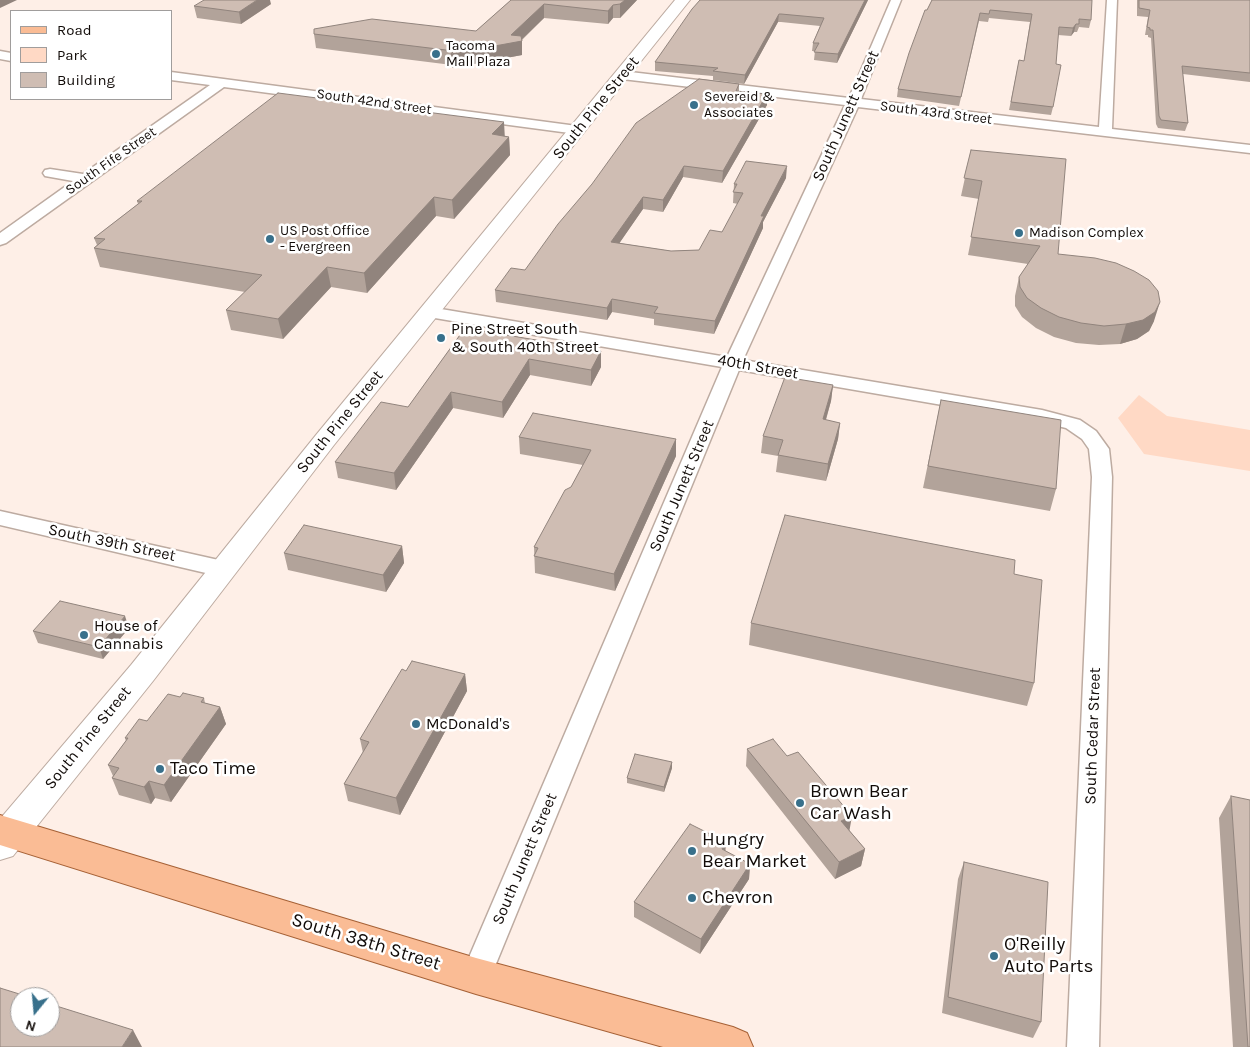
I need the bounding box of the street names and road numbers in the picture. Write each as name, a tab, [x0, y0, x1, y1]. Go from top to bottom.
street label: South Junett Street	[808, 48, 884, 184]
street label: South Pine Street	[549, 53, 643, 163]
street label: South 42nd Street	[315, 86, 433, 118]
street label: South 43rd Street	[879, 98, 993, 128]
street label: South Fife Street	[62, 123, 160, 199]
street label: 40th Street	[716, 350, 800, 384]
street label: South Pine Street	[293, 367, 387, 477]
street label: South Junett Street	[646, 417, 718, 555]
street label: South 39th Street	[47, 520, 177, 566]
street label: South Cedar Street	[1081, 667, 1105, 805]
street label: South Pine Street	[41, 683, 135, 793]
street label: South Junett Street	[489, 790, 561, 928]
street label: South 38th Street	[289, 908, 443, 976]

